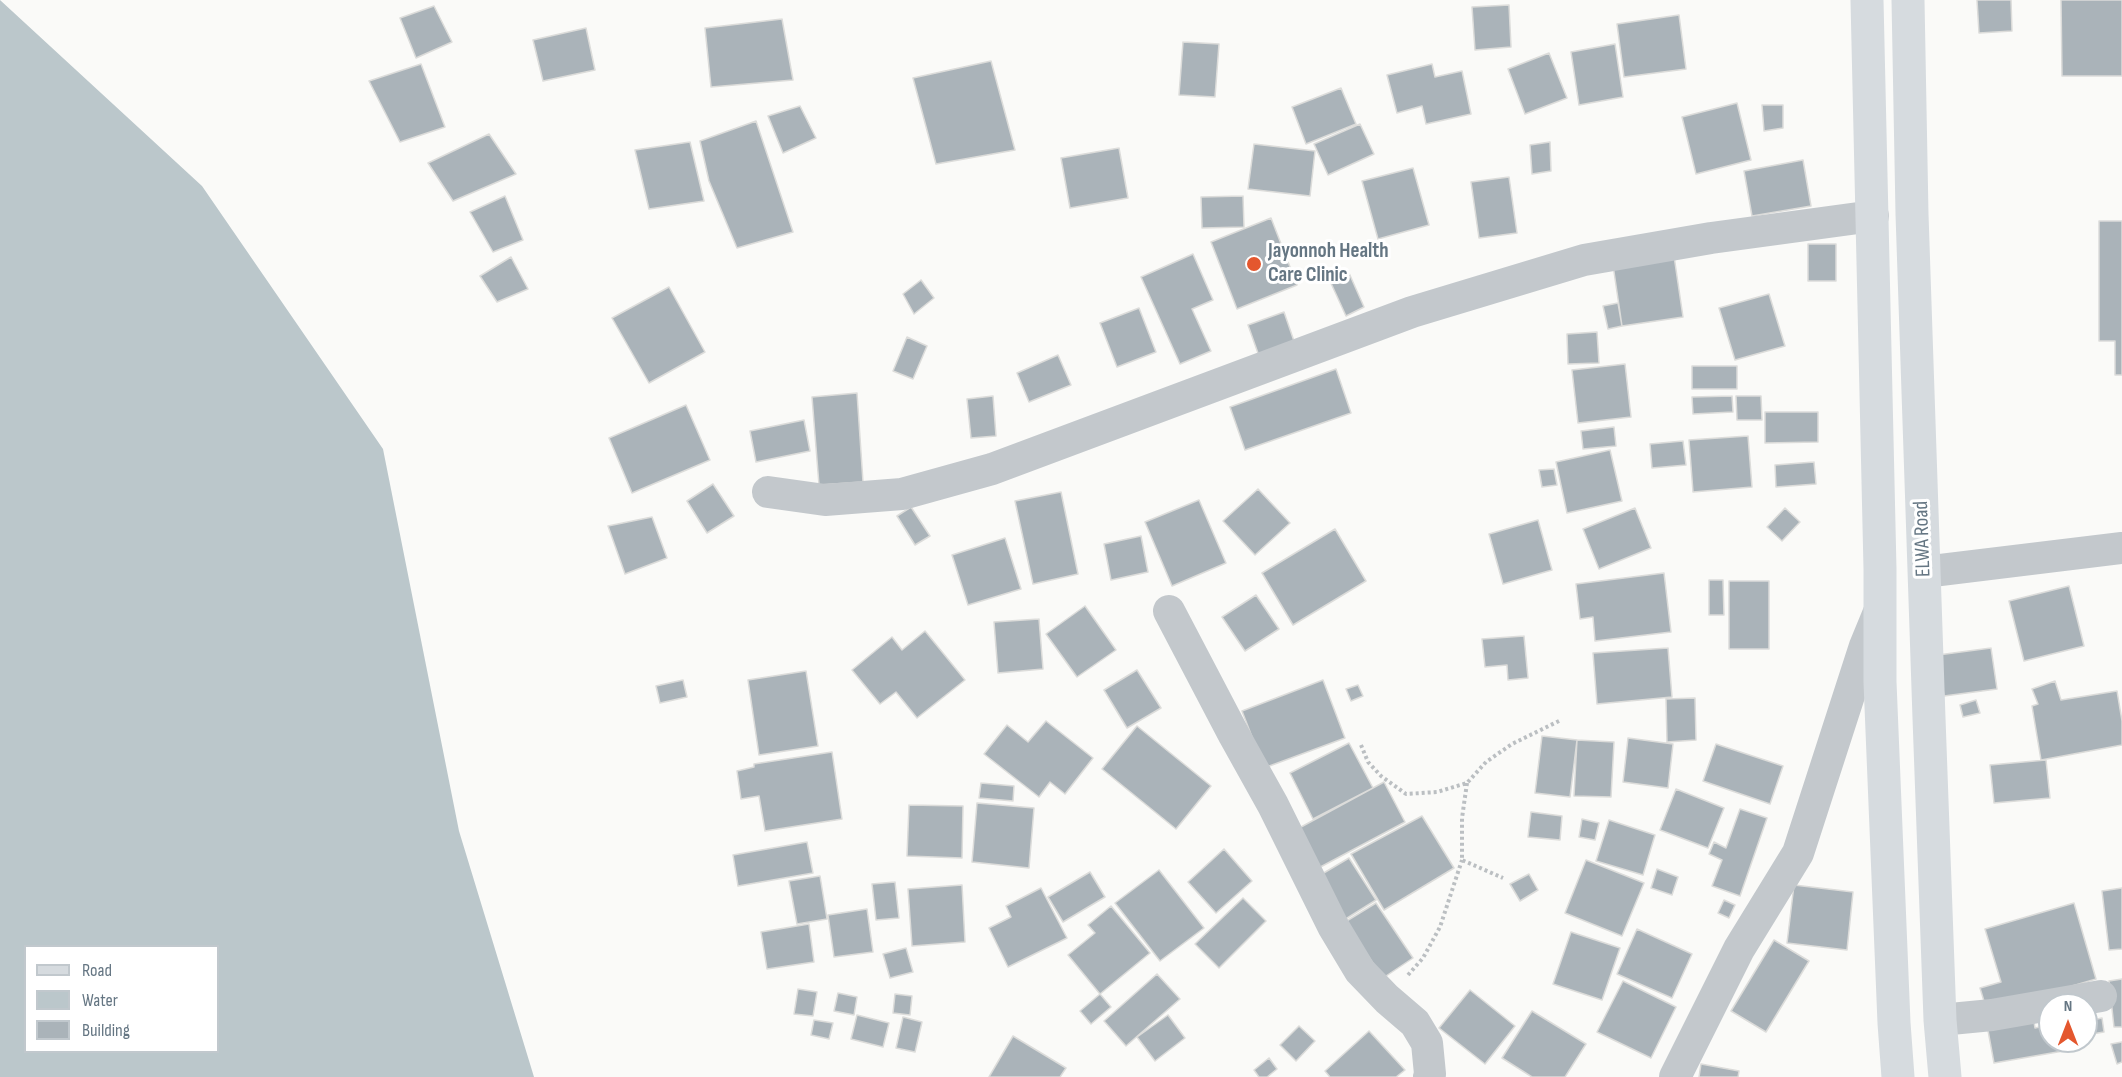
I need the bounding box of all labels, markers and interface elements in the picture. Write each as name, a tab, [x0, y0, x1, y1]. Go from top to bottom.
place label: Jayonnoh Health Care Clinic	[1268, 239, 1389, 289]
marker: Jayonnoh Health Care Clinic	[1245, 255, 1263, 273]
street label: ELWA Road	[1909, 501, 1937, 577]
legend	[24, 945, 219, 1053]
text: Road	[82, 960, 112, 981]
text: Water	[82, 990, 118, 1011]
north arrow	[2038, 993, 2098, 1053]
text: N	[2064, 997, 2072, 1016]
text: Building	[82, 1020, 130, 1041]

